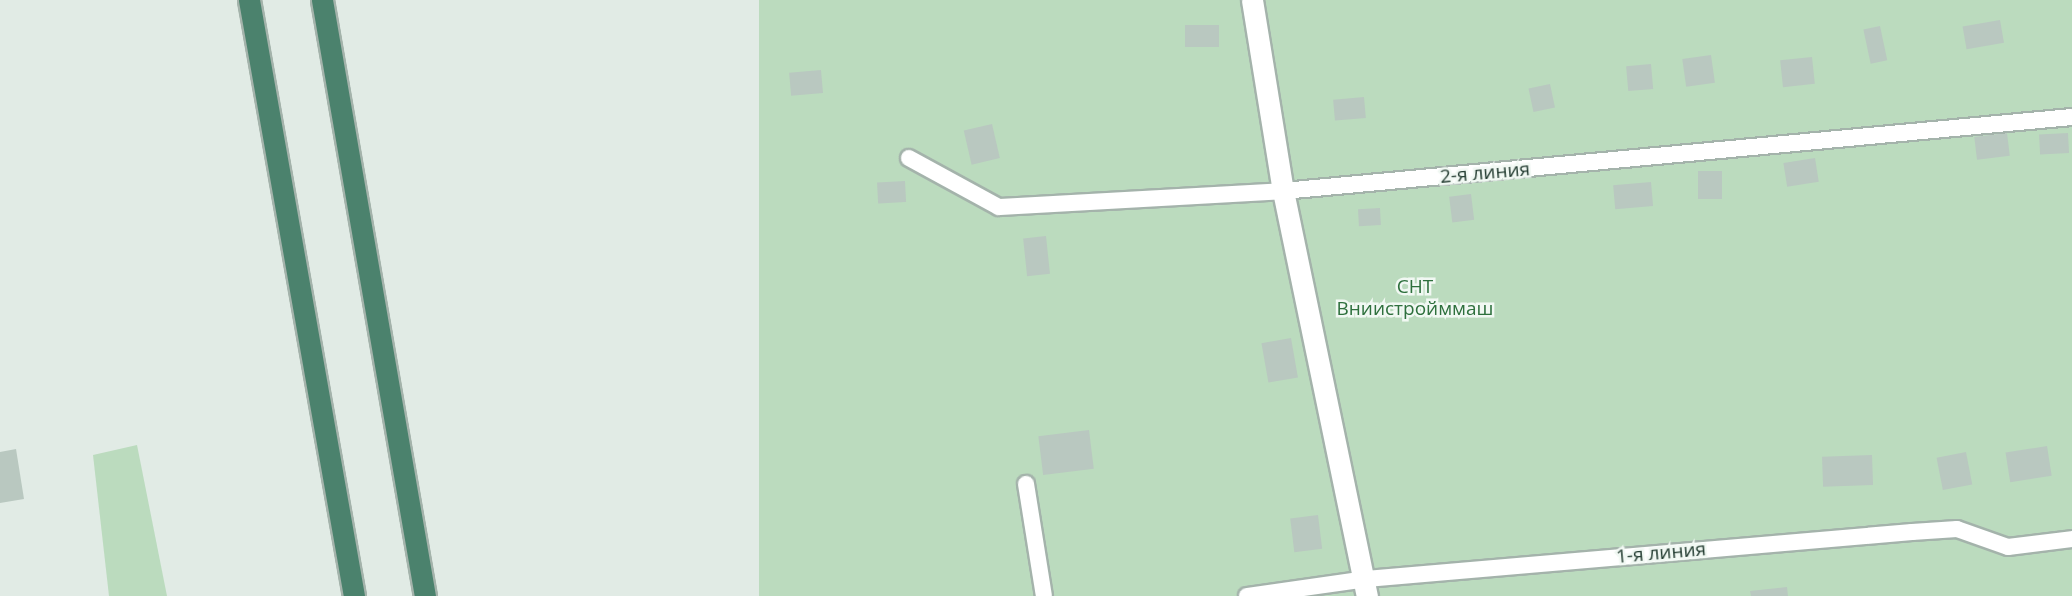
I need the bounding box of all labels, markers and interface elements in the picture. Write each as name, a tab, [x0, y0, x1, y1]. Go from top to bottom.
street label: 2-я линия	[1439, 158, 1531, 188]
park label: СНТ Вниистройммаш	[1337, 276, 1493, 320]
street label: 1-я линия	[1615, 538, 1707, 568]

